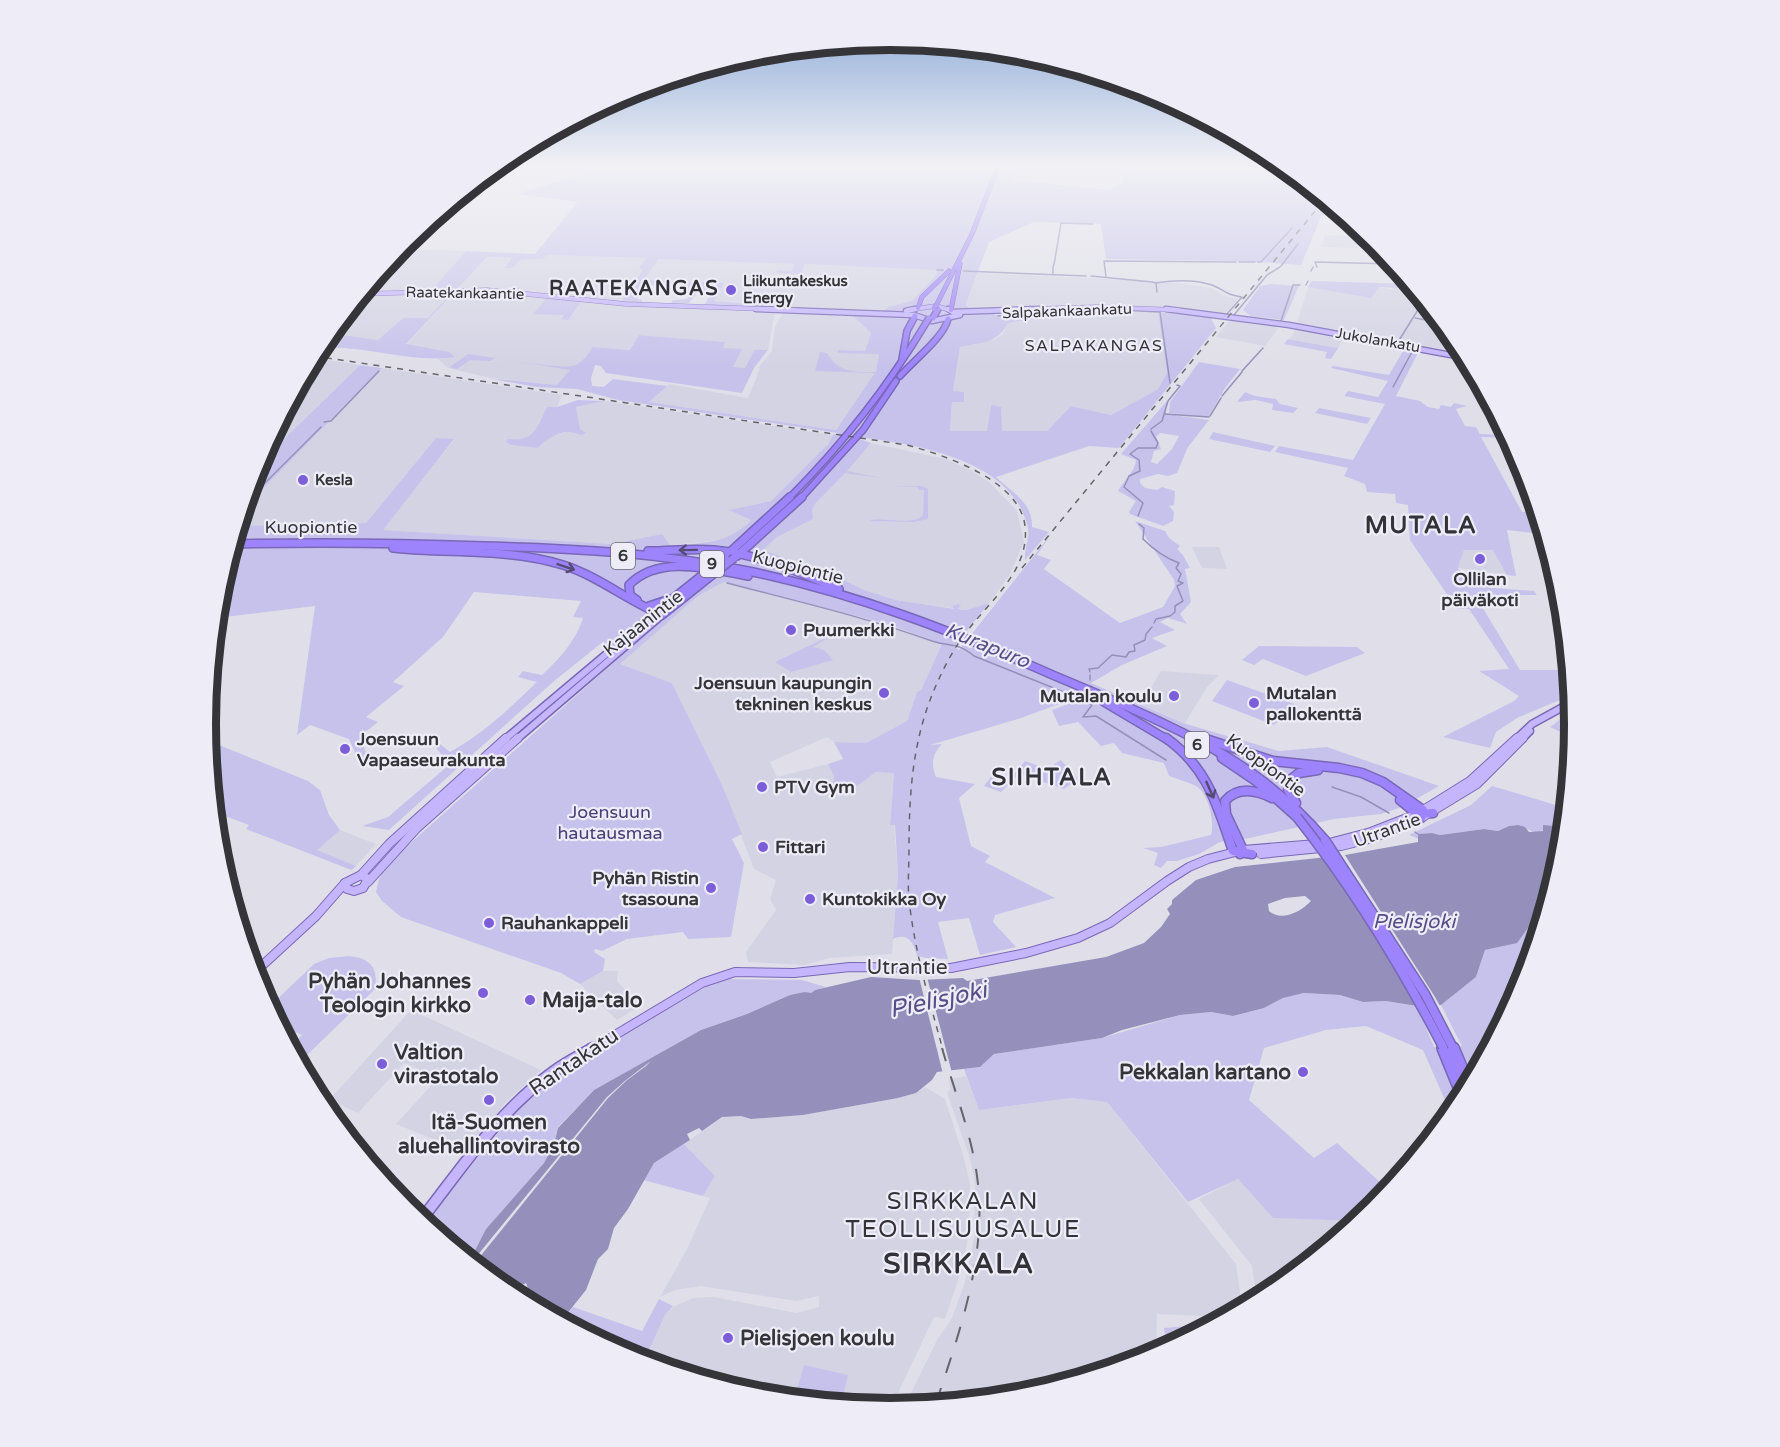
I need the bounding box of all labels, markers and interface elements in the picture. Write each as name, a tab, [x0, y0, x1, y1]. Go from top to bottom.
place label: Liikuntakeskus Energy	[743, 272, 848, 308]
district label: RAATEKANGAS	[549, 277, 719, 301]
street label: Raatekankaantie	[405, 283, 525, 303]
marker: Liikuntakeskus Energy	[724, 283, 738, 297]
street label: Salpakankaankatu	[1002, 300, 1132, 322]
street label: Jukolankatu	[1334, 324, 1422, 356]
district label: SALPAKANGAS	[1025, 336, 1163, 356]
place label: Kesla	[315, 471, 353, 489]
marker: Kesla	[296, 473, 310, 487]
district label: MUTALA	[1365, 511, 1477, 540]
street label: Kuopiontie	[264, 516, 358, 538]
road number: 6	[611, 543, 635, 569]
one-way arrow	[678, 544, 698, 556]
street label: Kuopiontie	[750, 545, 846, 589]
road number: 9	[700, 551, 724, 577]
marker: Ollilan päiväkoti	[1473, 552, 1487, 566]
one-way arrow	[556, 562, 575, 573]
place label: Ollilan päiväkoti	[1441, 568, 1519, 611]
street label: Kajaanintie	[599, 585, 687, 661]
water label: Kurapuro	[941, 618, 1033, 674]
place label: Puumerkki	[803, 619, 895, 641]
marker: Puumerkki	[784, 623, 798, 637]
place label: Joensuun kaupungin tekninen keskus	[694, 672, 872, 715]
place label: Mutalan pallokenttä	[1266, 682, 1362, 725]
place label: Mutalan koulu	[1040, 685, 1162, 707]
marker: Joensuun kaupungin tekninen keskus	[877, 686, 891, 700]
marker: Mutalan koulu	[1167, 689, 1181, 703]
marker: Mutalan pallokenttä	[1247, 696, 1261, 710]
place label: Joensuun Vapaaseurakunta	[356, 728, 506, 771]
street label: Kuopiontie	[1222, 729, 1310, 801]
road number: 6	[1185, 732, 1209, 758]
marker: Joensuun Vapaaseurakunta	[338, 742, 352, 756]
district label: SIIHTALA	[992, 763, 1112, 792]
place label: PTV Gym	[774, 776, 855, 798]
marker: PTV Gym	[755, 780, 769, 794]
one-way arrow	[1205, 781, 1216, 799]
park label: Joensuun hautausmaa	[557, 801, 663, 844]
street label: Utrantie	[1351, 808, 1423, 852]
place label: Fittari	[775, 836, 825, 858]
marker: Fittari	[756, 840, 770, 854]
place label: Pyhän Ristin tsasouna	[592, 867, 699, 910]
marker: Pyhän Ristin tsasouna	[704, 881, 718, 895]
place label: Kuntokikka Oy	[822, 888, 947, 910]
marker: Kuntokikka Oy	[803, 892, 817, 906]
water label: Pielisjoki	[1373, 910, 1458, 934]
place label: Rauhankappeli	[501, 912, 628, 934]
marker: Rauhankappeli	[482, 916, 496, 930]
street label: Utrantie	[866, 955, 948, 980]
place label: Pyhän Johannes Teologin kirkko	[308, 969, 471, 1018]
water label: Pielisjoki	[887, 975, 992, 1024]
marker: Pyhän Johannes Teologin kirkko	[476, 986, 490, 1000]
place label: Maija-talo	[542, 988, 643, 1013]
marker: Maija-talo	[523, 993, 537, 1007]
street label: Rantakatu	[524, 1023, 624, 1101]
place label: Valtion virastotalo	[394, 1040, 499, 1089]
marker: Valtion virastotalo	[375, 1057, 389, 1071]
place label: Pekkalan kartano	[1119, 1060, 1291, 1085]
marker: Pekkalan kartano	[1296, 1065, 1310, 1079]
marker: Itä-Suomen aluehallintovirasto	[482, 1093, 496, 1107]
place label: Itä-Suomen aluehallintovirasto	[398, 1110, 580, 1159]
district label: SIRKKALAN TEOLLISUUSALUE	[845, 1187, 1081, 1244]
district label: SIRKKALA	[883, 1247, 1035, 1281]
place label: Pielisjoen koulu	[740, 1326, 895, 1351]
marker: Pielisjoen koulu	[721, 1331, 735, 1345]

